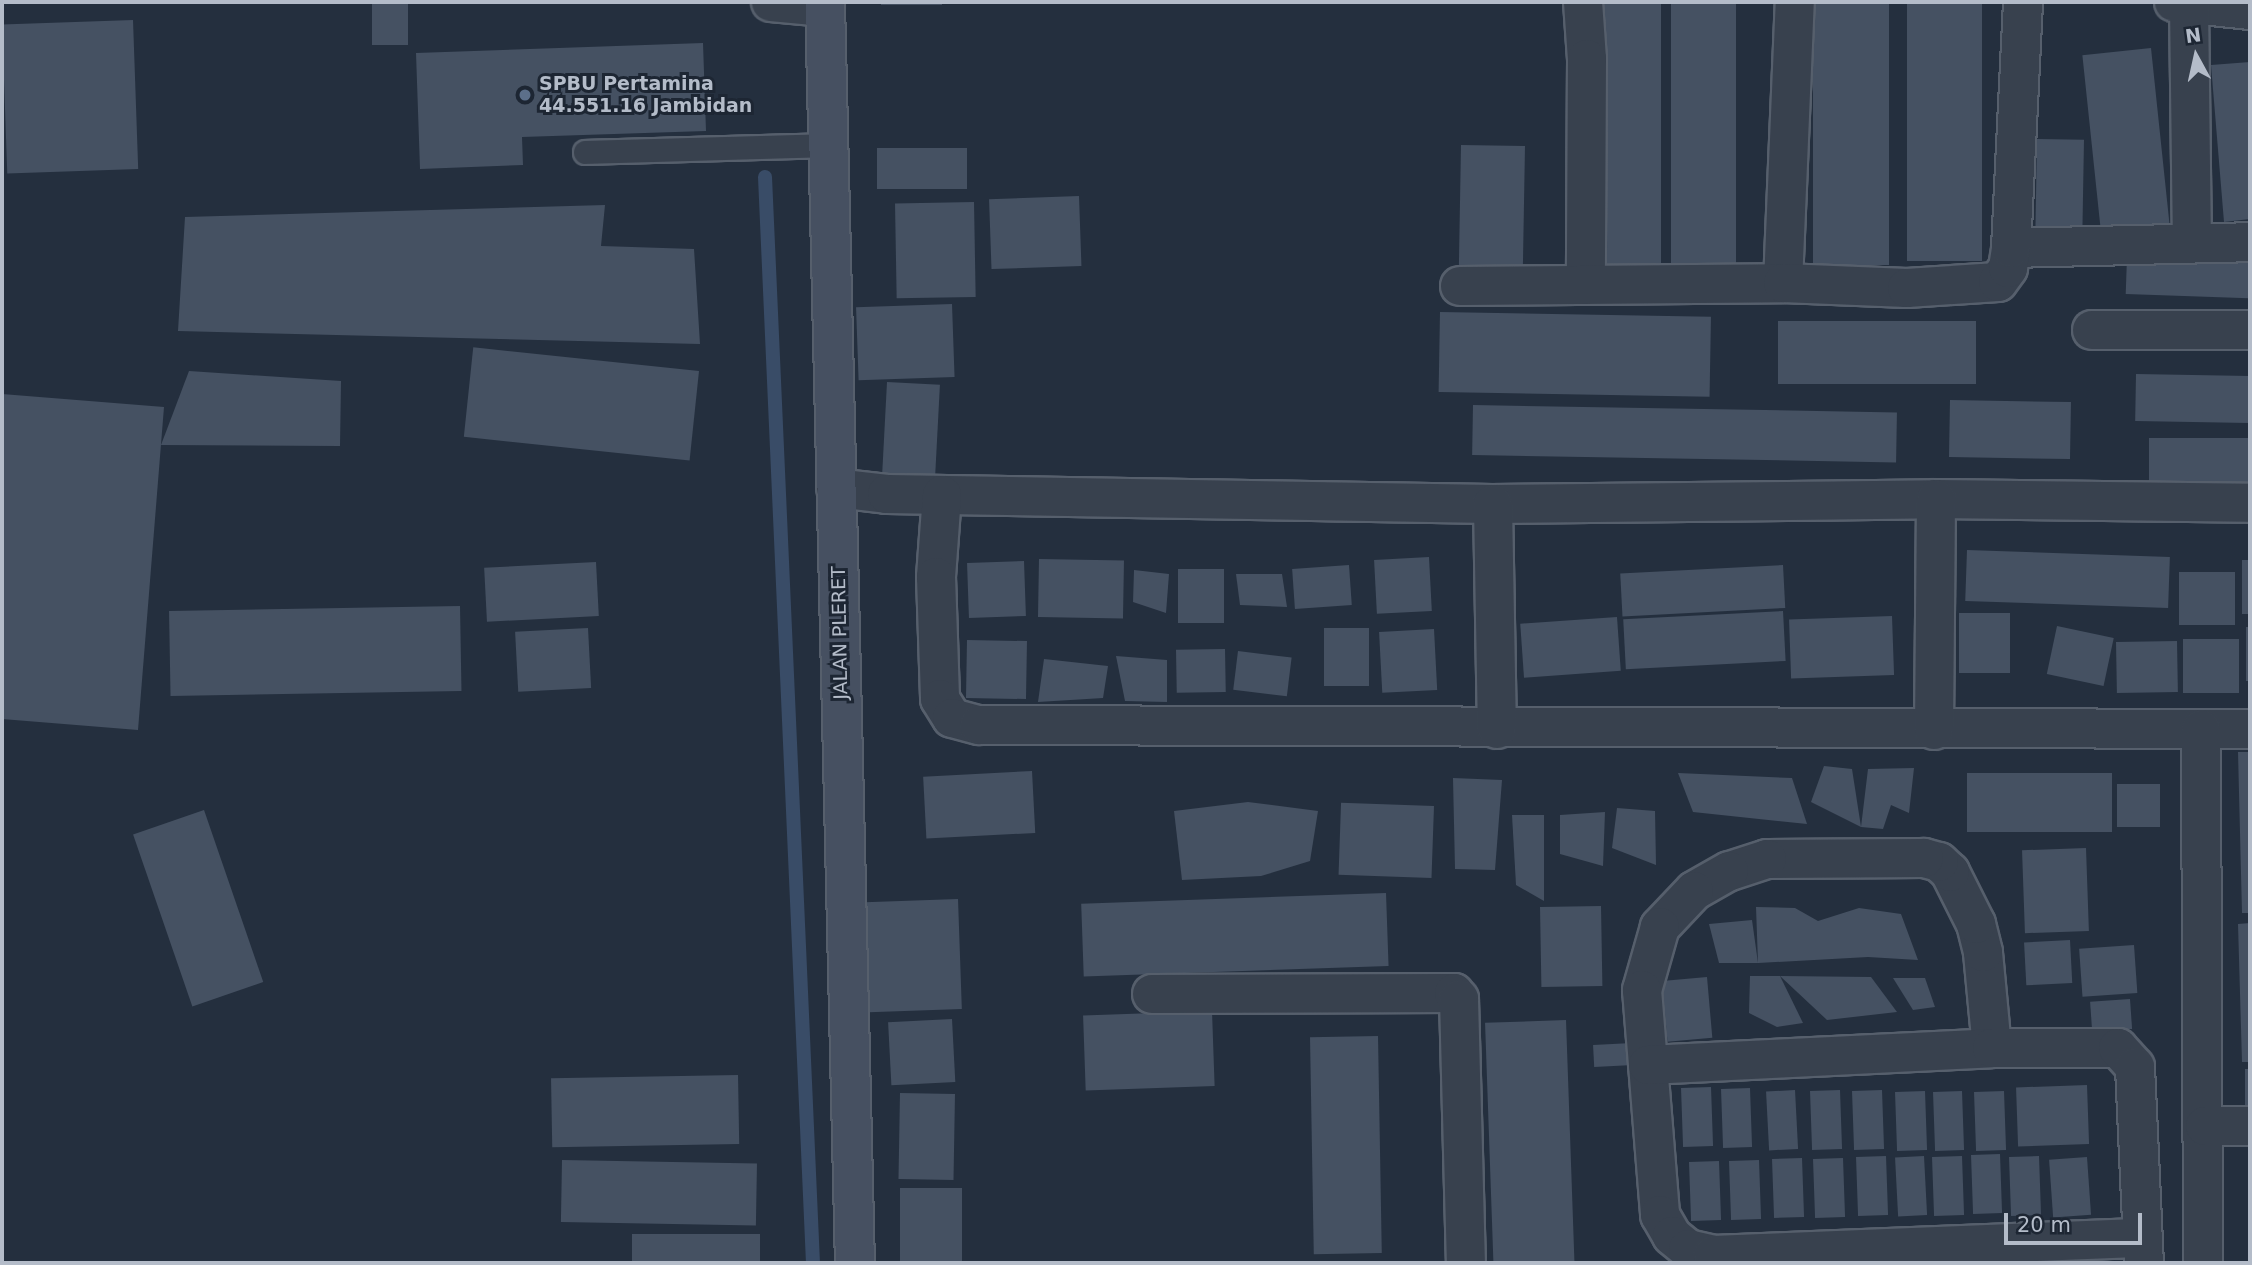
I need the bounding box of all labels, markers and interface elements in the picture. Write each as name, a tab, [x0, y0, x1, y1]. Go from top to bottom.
north arrow	[2161, 21, 2231, 91]
text: N	[2184, 23, 2202, 47]
place label: SPBU Pertamina 44.551.16 Jambidan	[539, 73, 752, 117]
marker: SPBU Pertamina 44.551.16 Jambidan	[517, 87, 533, 103]
street label: JALAN PLERET	[827, 566, 853, 700]
scale bar	[2007, 1198, 2145, 1242]
text: 20 m	[2017, 1213, 2071, 1237]

